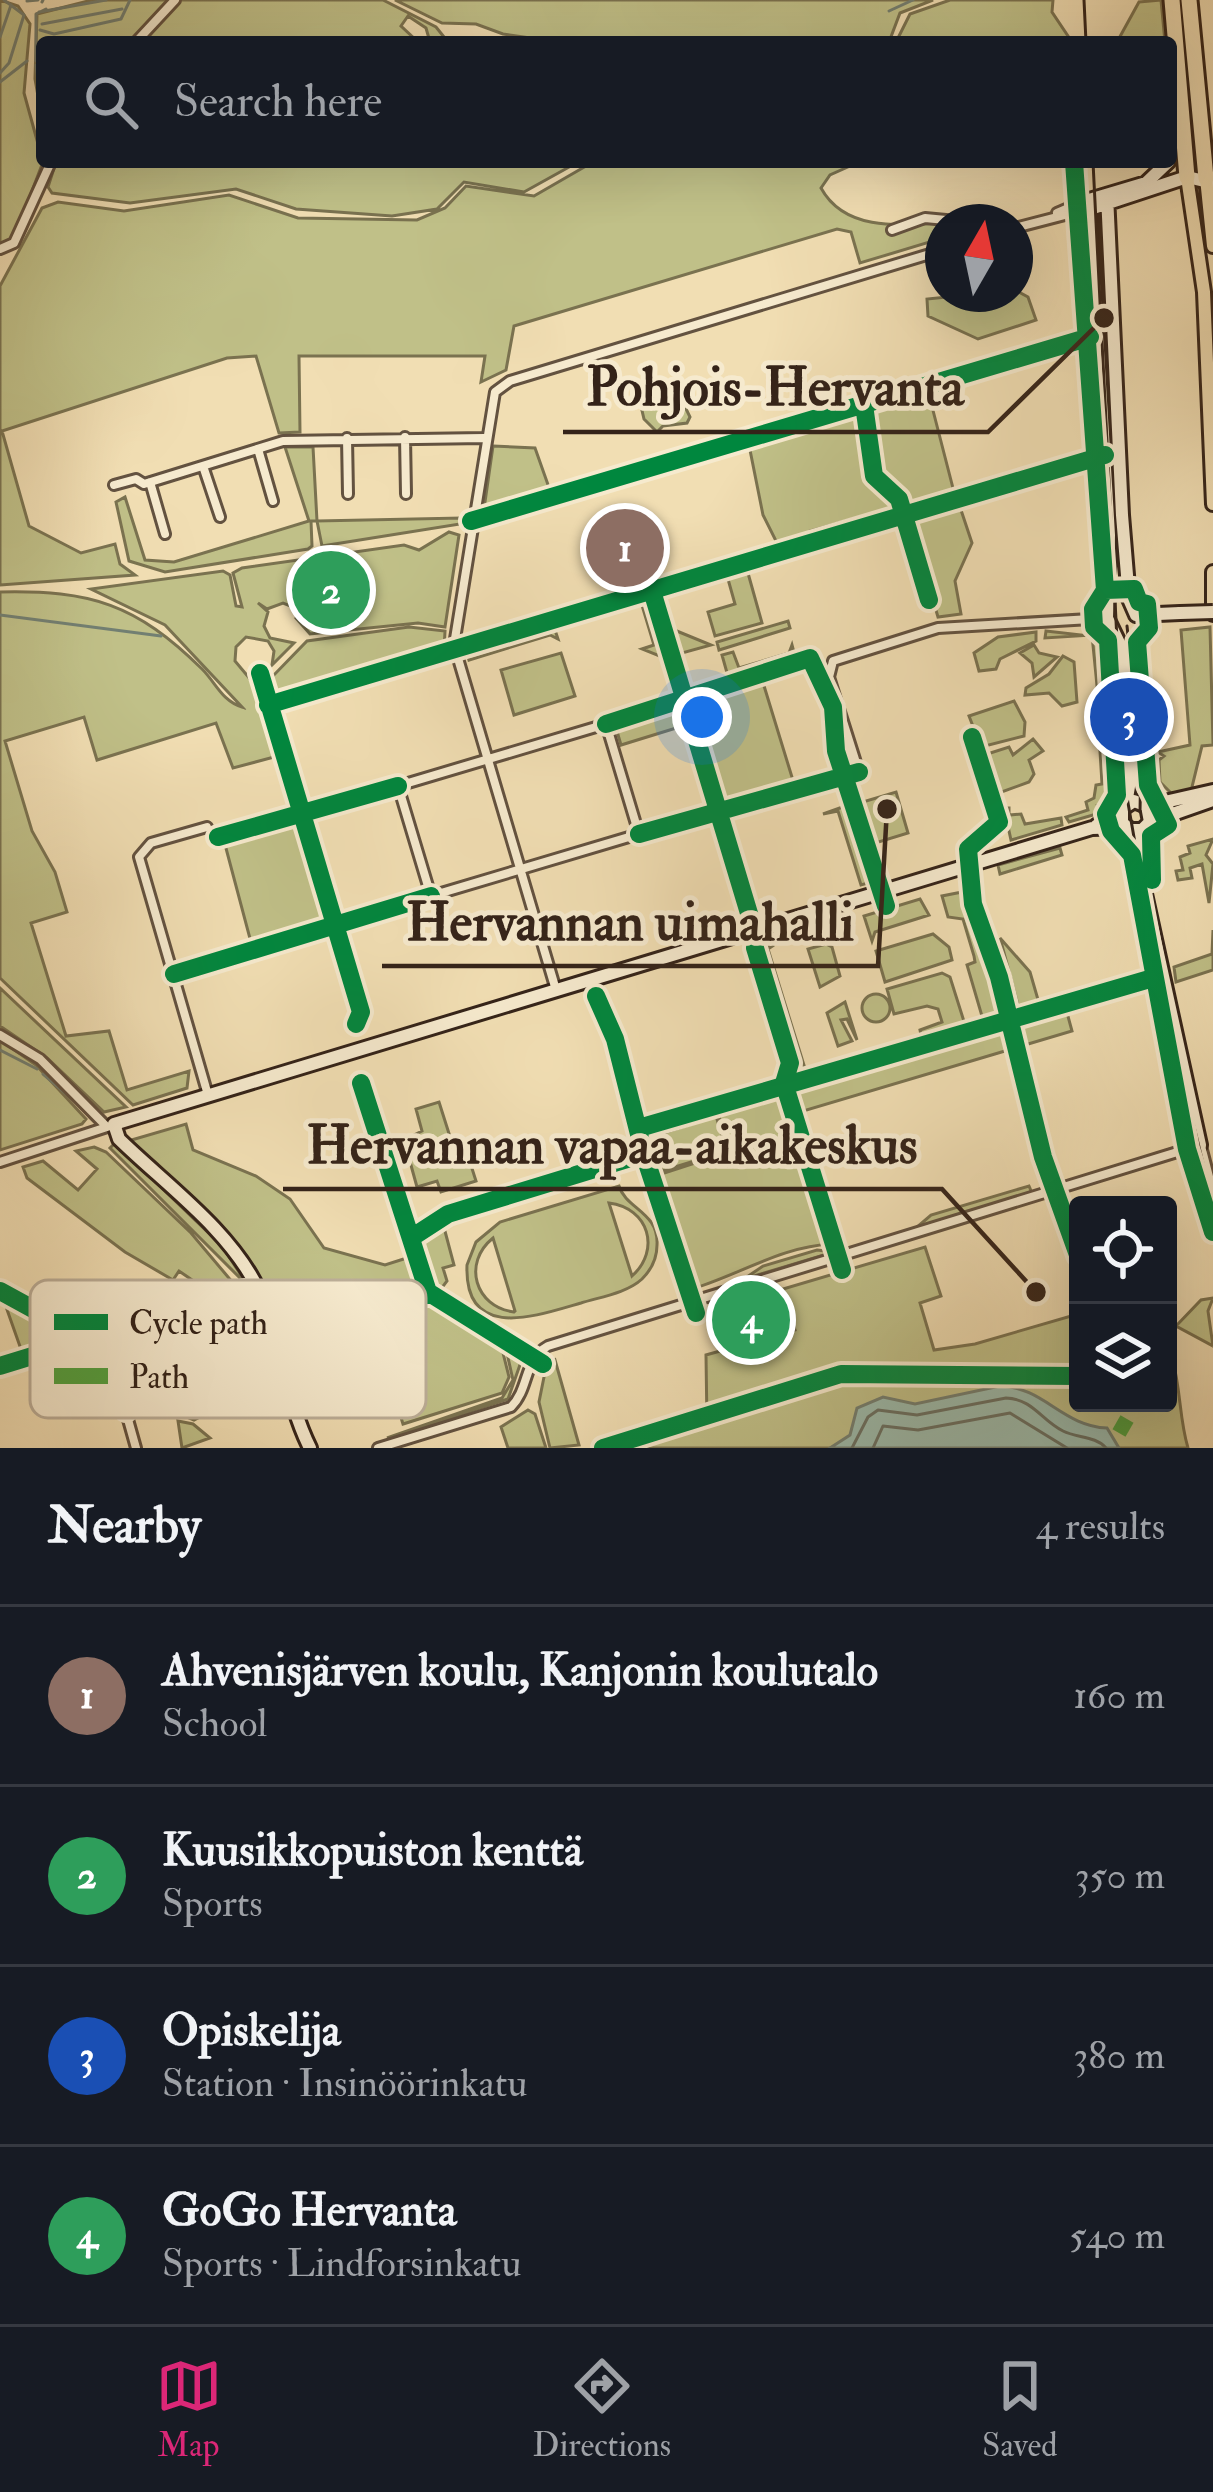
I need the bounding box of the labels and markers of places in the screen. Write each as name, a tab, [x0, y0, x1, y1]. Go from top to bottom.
callout: Pohjois-Hervanta	[563, 342, 988, 432]
pin: 1	[586, 503, 664, 593]
pin: 2	[292, 545, 370, 635]
pin: 3	[1090, 672, 1168, 762]
callout: Hervannan uimahalli	[382, 876, 878, 966]
callout: Hervannan vapaa-aikakeskus	[283, 1099, 942, 1189]
pin: 4	[712, 1275, 790, 1365]

